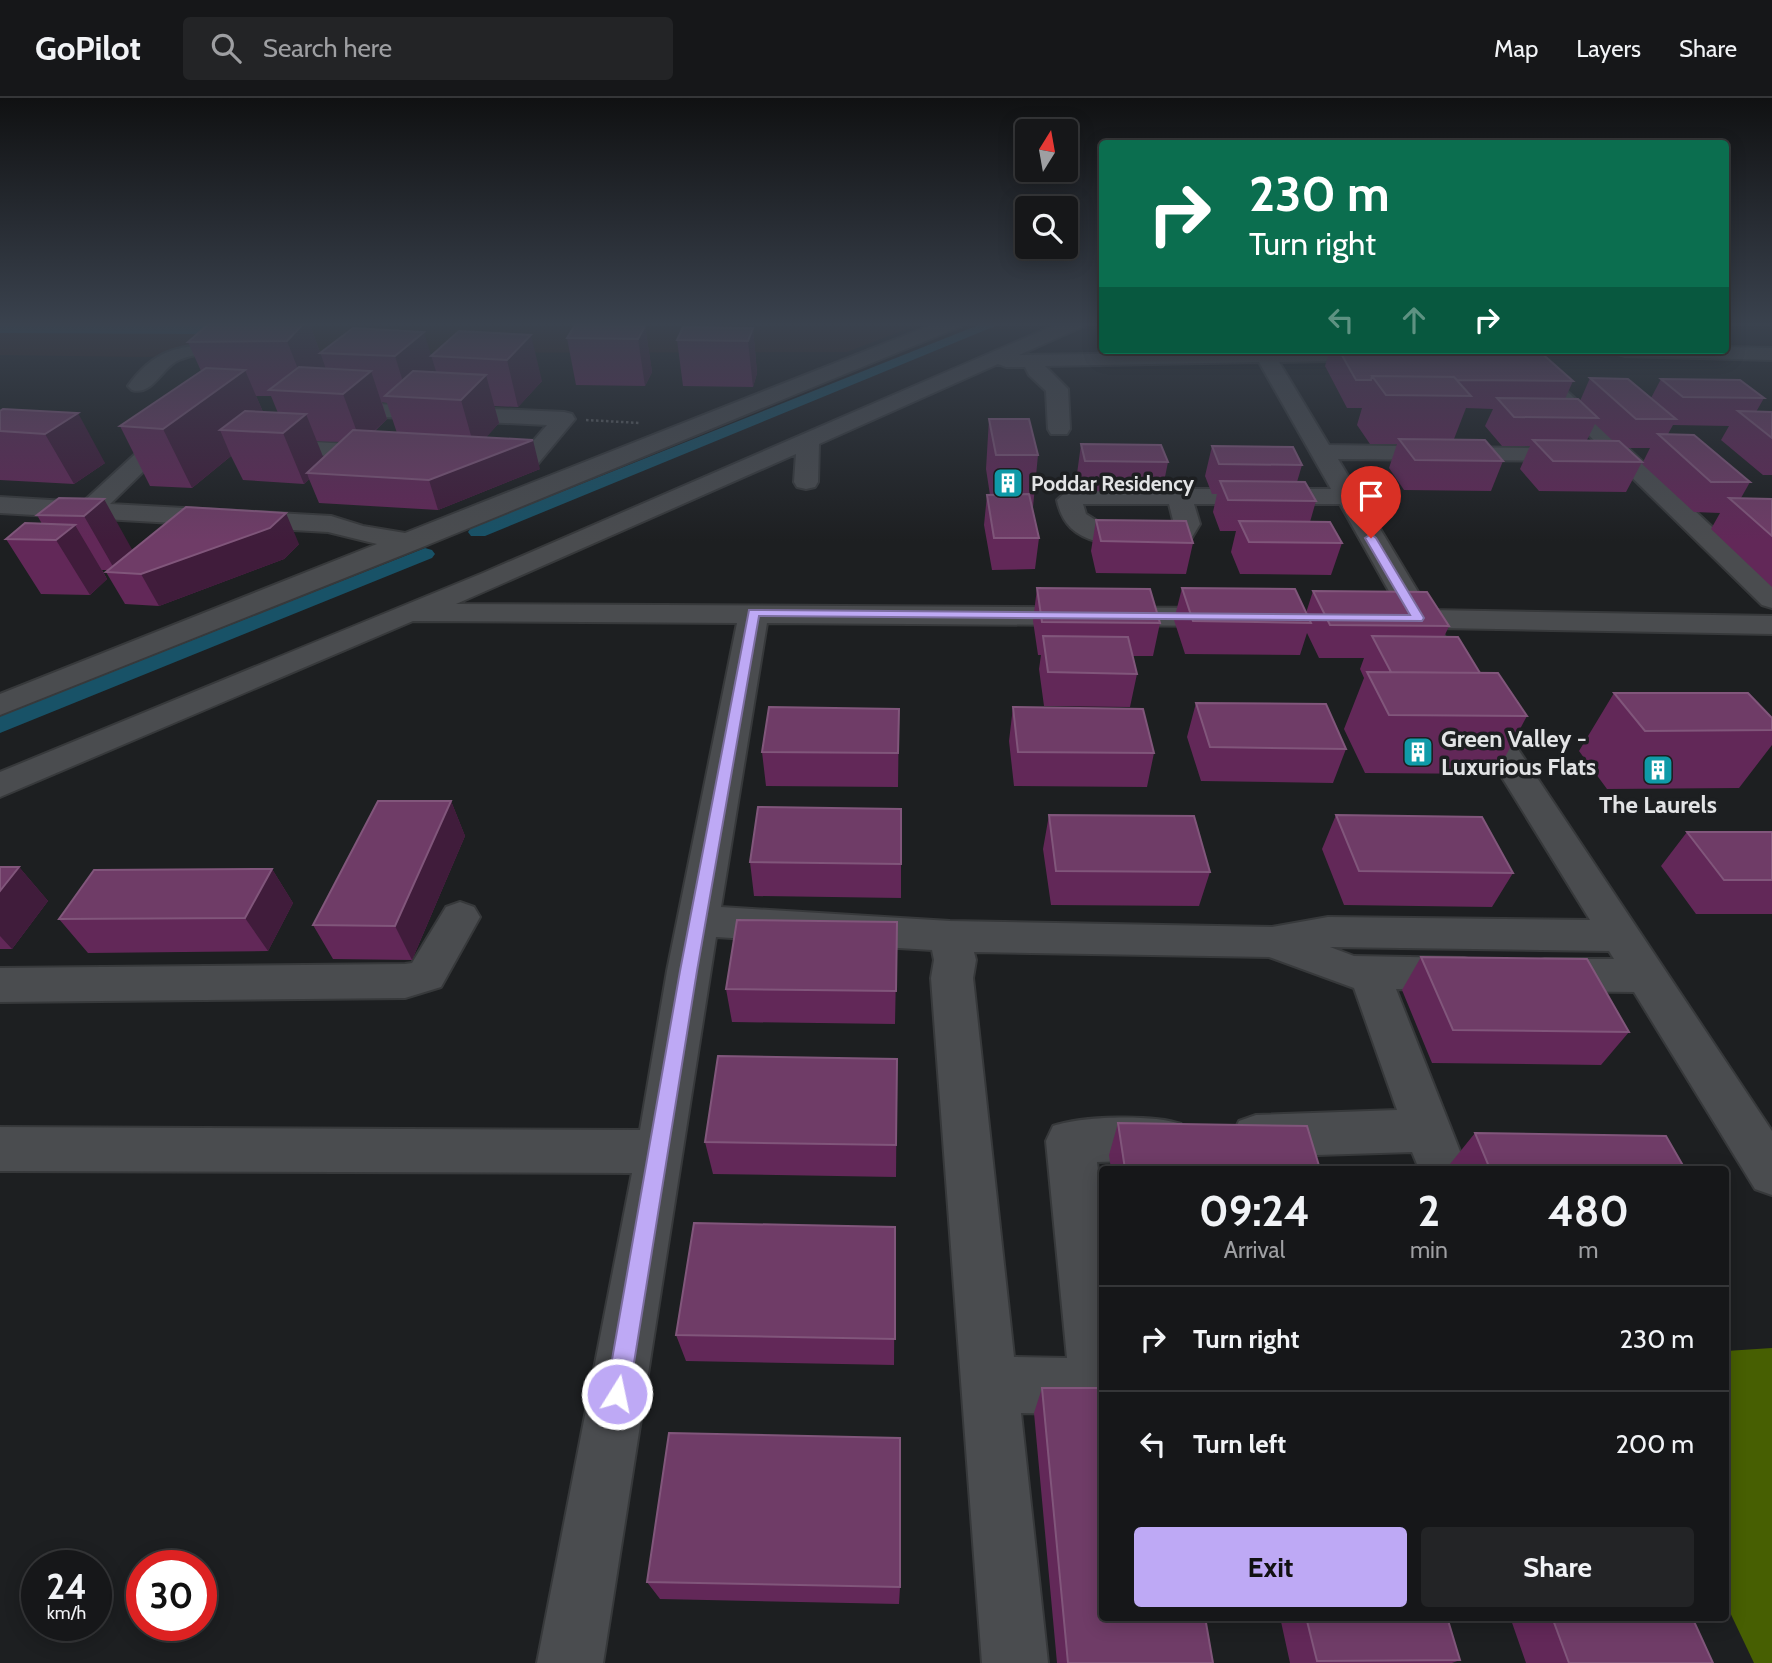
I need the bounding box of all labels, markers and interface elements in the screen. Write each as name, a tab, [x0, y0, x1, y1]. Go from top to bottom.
search box	[183, 17, 673, 80]
text: GoPilot	[35, 28, 141, 68]
icon: search	[207, 29, 245, 67]
text: Search here	[263, 32, 392, 64]
text: Map	[1494, 34, 1538, 63]
text: Layers	[1576, 34, 1641, 63]
text: Share	[1679, 34, 1737, 63]
north arrow	[1015, 119, 1078, 182]
map controls	[1015, 119, 1078, 259]
text: 230 m	[1249, 164, 1390, 223]
icon: right	[1134, 168, 1225, 259]
button: search	[1015, 196, 1078, 259]
text: Turn right	[1249, 224, 1376, 263]
icon: left	[1322, 301, 1360, 339]
icon: ahead	[1395, 301, 1433, 339]
icon: right	[1468, 301, 1506, 339]
building icon: Poddar Residency	[991, 466, 1025, 500]
pin	[1341, 466, 1401, 538]
place label: Poddar Residency	[1031, 471, 1195, 496]
icon: arrive	[1352, 477, 1390, 515]
place label: Green Valley - Luxurious Flats	[1441, 724, 1596, 781]
building icon: Green Valley - Luxurious Flats	[1401, 735, 1435, 769]
building icon: The Laurels	[1641, 753, 1675, 787]
place label: The Laurels	[1599, 790, 1717, 819]
text: 09:24	[1199, 1185, 1310, 1237]
text: 2	[1418, 1185, 1440, 1237]
text: 480	[1548, 1185, 1629, 1237]
text: Arrival	[1224, 1236, 1285, 1264]
text: min	[1410, 1236, 1448, 1264]
text: m	[1578, 1236, 1598, 1264]
icon: right	[1134, 1320, 1172, 1358]
text: Turn right	[1193, 1323, 1299, 1355]
text: 230 m	[1620, 1323, 1694, 1355]
position arrow	[580, 1357, 654, 1431]
icon: left	[1134, 1425, 1172, 1463]
text: Turn left	[1193, 1428, 1286, 1460]
text: 200 m	[1615, 1428, 1694, 1460]
button: Exit	[1134, 1527, 1407, 1607]
button: Share	[1421, 1527, 1694, 1607]
speed limit sign: 30	[126, 1550, 217, 1641]
text: 24	[46, 1565, 87, 1608]
text: km/h	[47, 1602, 86, 1624]

